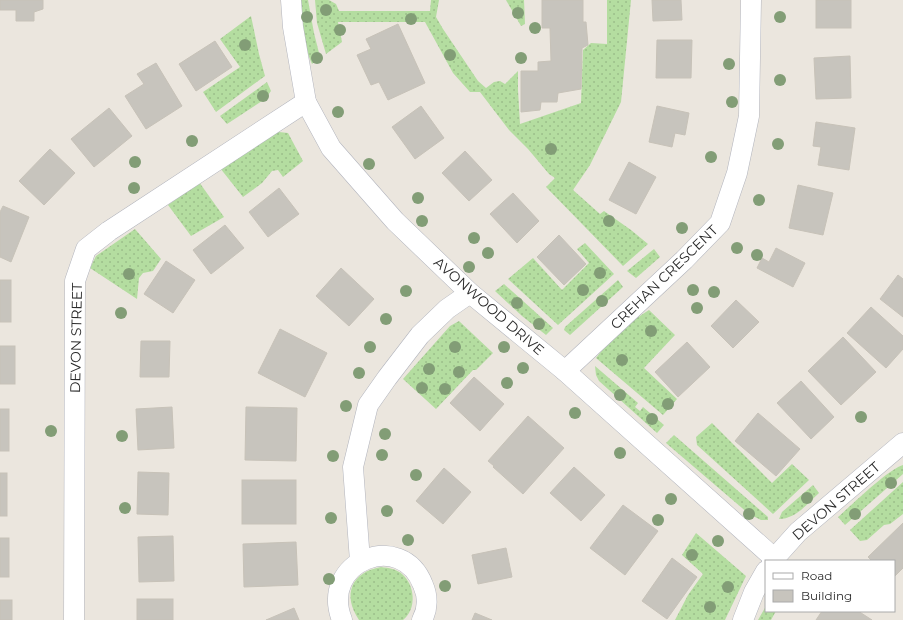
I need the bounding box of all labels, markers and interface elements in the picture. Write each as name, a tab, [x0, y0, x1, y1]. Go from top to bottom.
street label: CREHAN CRESCENT	[606, 221, 722, 333]
street label: AVONWOOD DRIVE	[430, 253, 548, 359]
street label: DEVON STREET	[66, 283, 86, 393]
street label: DEVON STREET	[788, 458, 884, 544]
legend	[765, 560, 895, 612]
text: Road	[801, 568, 832, 583]
text: Building	[801, 588, 852, 603]

